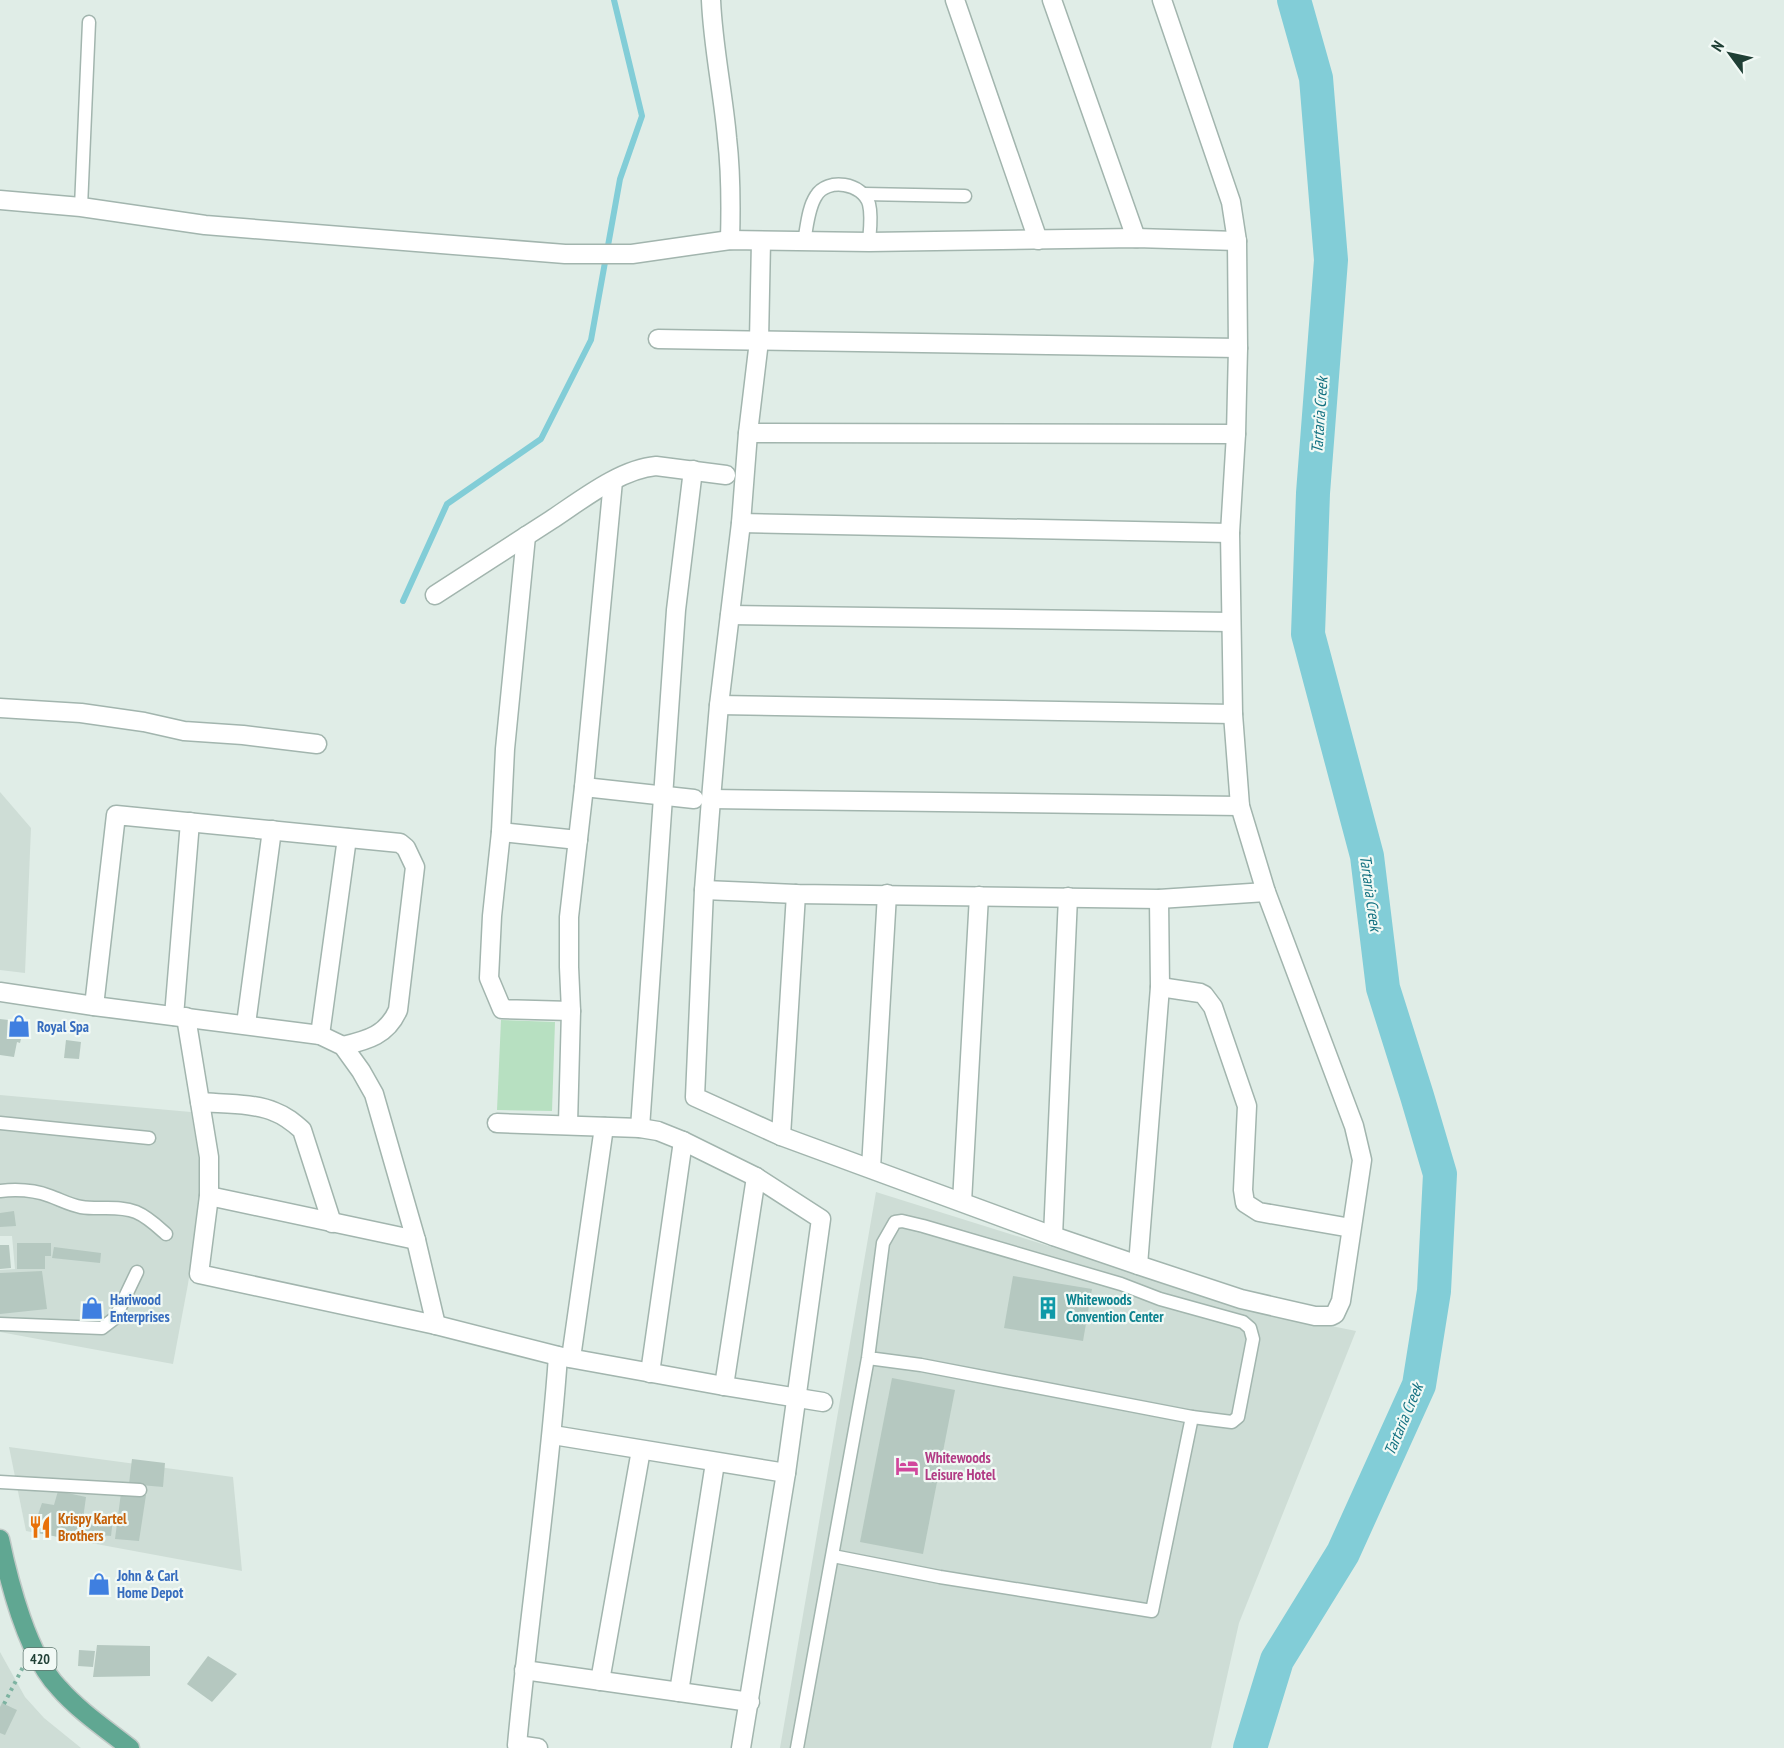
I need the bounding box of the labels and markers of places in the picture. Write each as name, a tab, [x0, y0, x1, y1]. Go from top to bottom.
shop icon: Royal Spa	[6, 1013, 32, 1039]
place label: Royal Spa	[37, 1017, 89, 1036]
place label: Hariwood Enterprises	[110, 1290, 170, 1326]
place label: Whitewoods Convention Center	[1065, 1290, 1164, 1326]
shop icon: Hariwood Enterprises	[79, 1295, 105, 1321]
building icon: Whitewoods Convention Center	[1035, 1295, 1061, 1321]
place label: Whitewoods Leisure Hotel	[924, 1448, 996, 1484]
hotel icon: Whitewoods Leisure Hotel	[894, 1453, 920, 1479]
place label: Krispy Kartel Brothers	[58, 1509, 127, 1545]
restaurant icon: Krispy Kartel Brothers	[27, 1514, 53, 1540]
place label: John & Carl Home Depot	[116, 1566, 184, 1602]
shop icon: John & Carl Home Depot	[86, 1571, 112, 1597]

